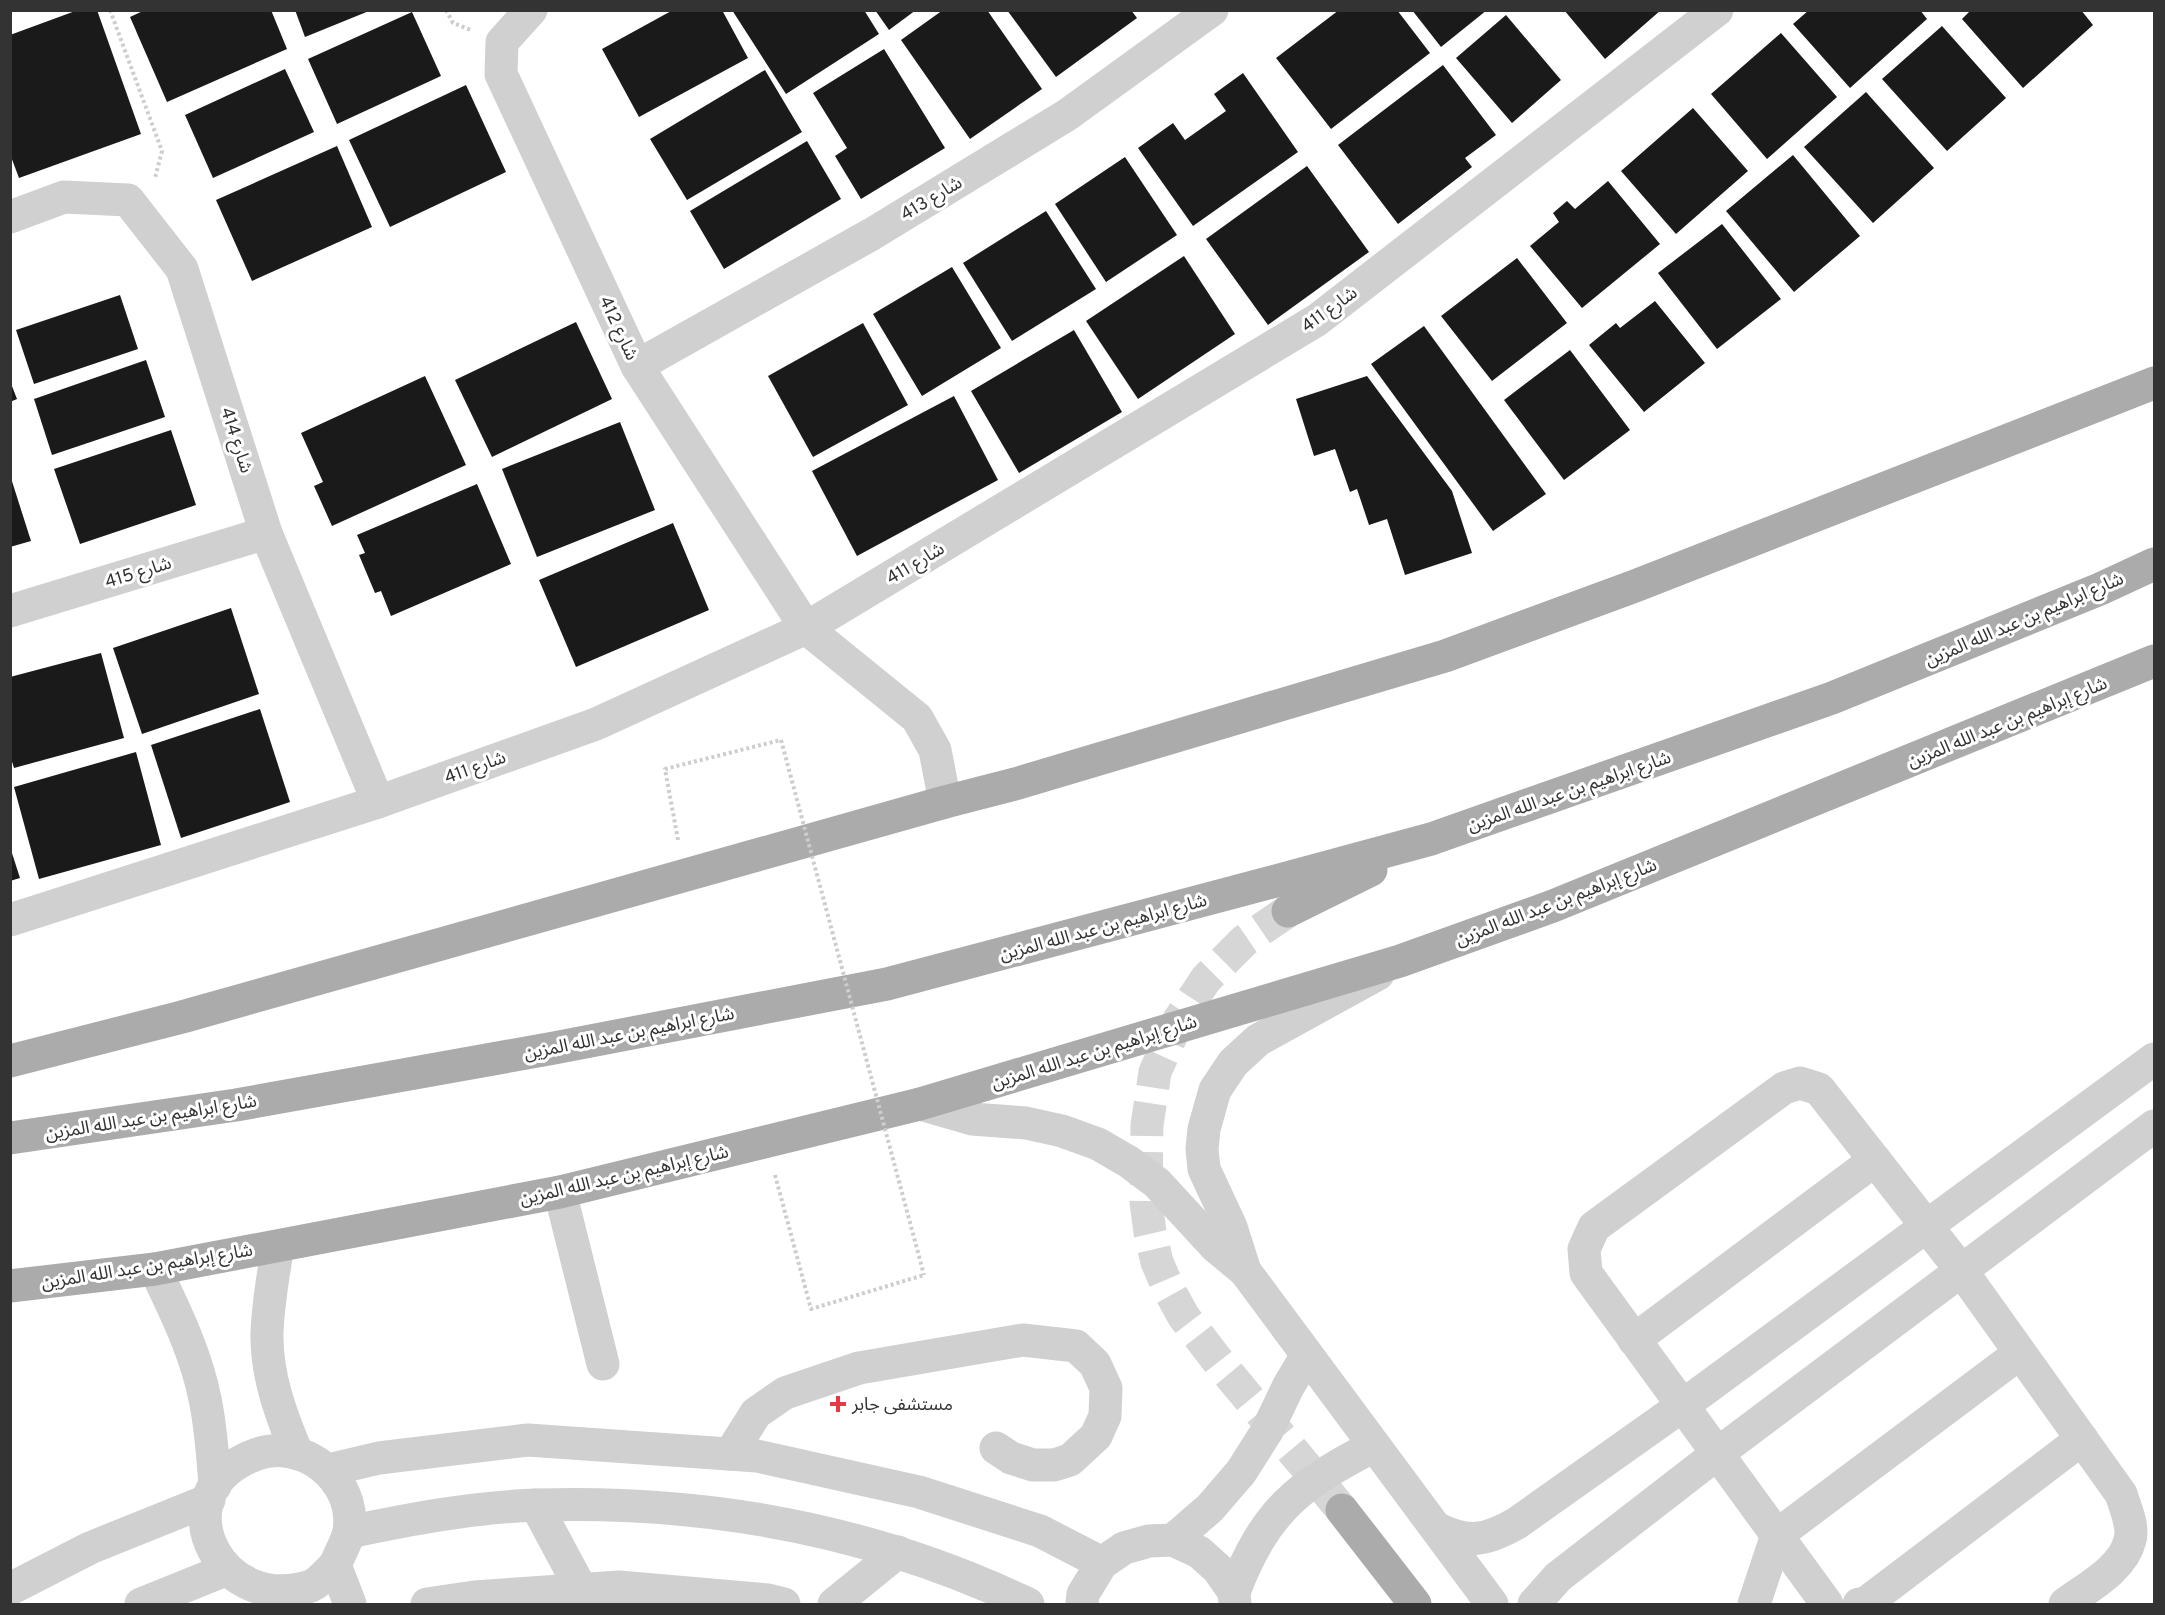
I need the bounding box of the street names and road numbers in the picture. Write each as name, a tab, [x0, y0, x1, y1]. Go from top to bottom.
street label: شارع 413	[897, 172, 967, 228]
street label: شارع 411	[1297, 282, 1363, 339]
street label: شارع 412	[592, 293, 642, 365]
street label: شارع 414	[213, 405, 257, 477]
street label: شارع 411	[882, 538, 950, 591]
street label: شارع 415	[102, 552, 175, 595]
street label: شارع ابراهيم بن عبد الله المزين	[1922, 568, 2128, 674]
street label: شارع إبراهيم بن عبد الله المزين	[1904, 673, 2111, 775]
street label: شارع 411	[442, 747, 510, 791]
street label: شارع ابراهيم بن عبد الله المزين	[1465, 747, 1675, 839]
street label: شارع إبراهيم بن عبد الله المزين	[1453, 854, 1661, 953]
street label: شارع ابراهيم بن عبد الله المزين	[997, 890, 1210, 968]
street label: شارع ابراهيم بن عبد الله المزين	[522, 1003, 737, 1067]
street label: شارع إبراهيم بن عبد الله المزين	[989, 1011, 1200, 1097]
street label: شارع ابراهيم بن عبد الله المزين	[44, 1090, 259, 1148]
street label: شارع إبراهيم بن عبد الله المزين	[518, 1141, 731, 1213]
street label: شارع إبراهيم بن عبد الله المزين	[40, 1239, 255, 1297]

